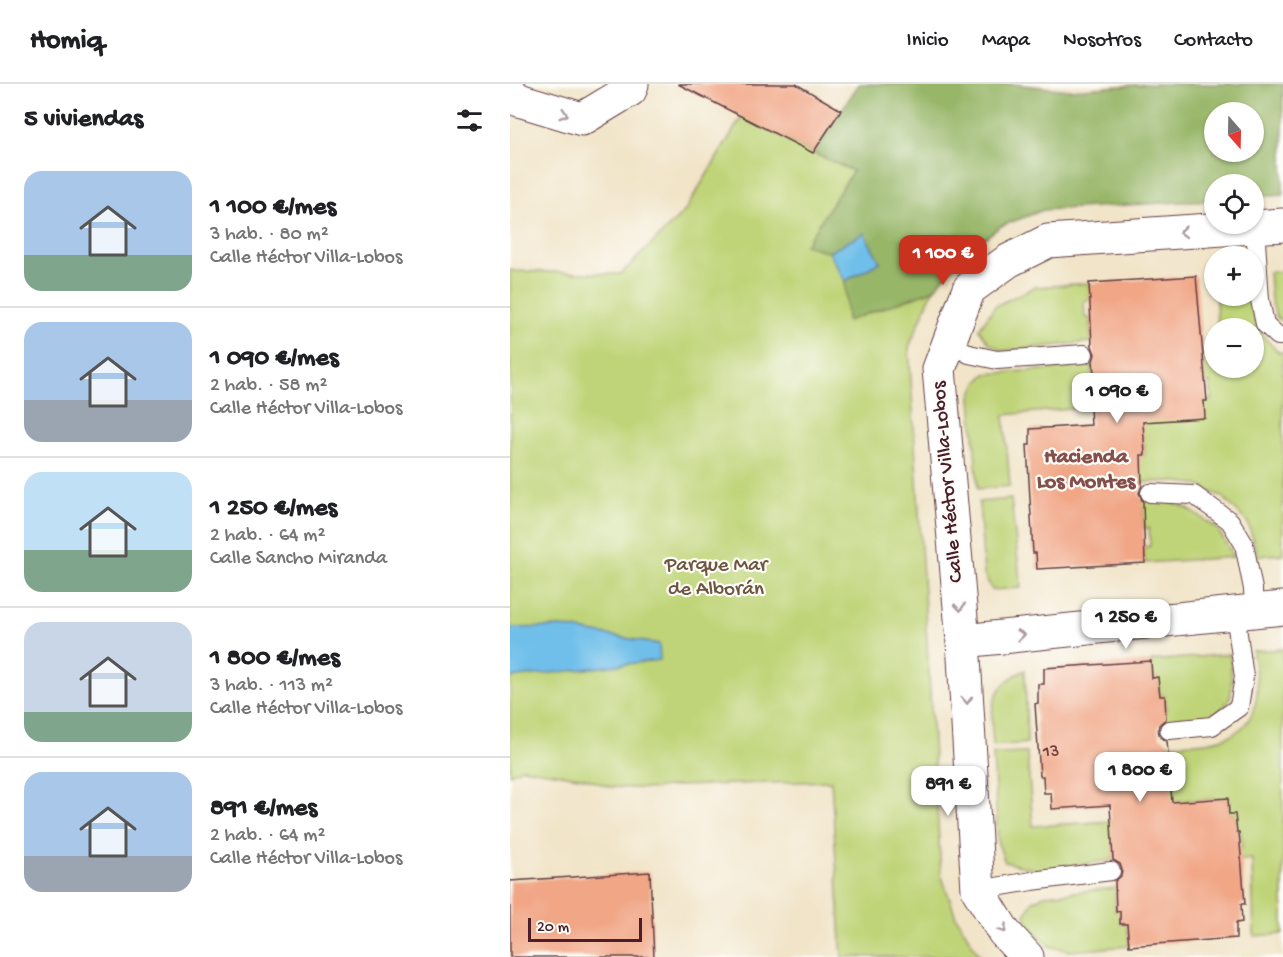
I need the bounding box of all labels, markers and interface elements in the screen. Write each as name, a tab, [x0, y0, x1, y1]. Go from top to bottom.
text: Homiq	[30, 25, 103, 58]
text: Inicio	[907, 29, 949, 54]
text: Mapa	[982, 29, 1030, 54]
text: Nosotros	[1063, 29, 1141, 54]
text: Contacto	[1174, 29, 1253, 54]
north arrow	[1204, 102, 1264, 162]
map controls	[1204, 102, 1264, 378]
icon: filters	[453, 104, 486, 137]
text: 5 viviendas	[24, 105, 143, 136]
one-way arrow	[558, 107, 569, 119]
button: locate	[1204, 174, 1264, 234]
text: 1 100 €/mes	[210, 193, 336, 224]
icon: home	[72, 195, 144, 267]
text: 3 hab. · 80 m²	[210, 224, 329, 247]
one-way arrow	[1178, 225, 1187, 238]
pin: 1 100 €	[888, 235, 998, 286]
text: 1 100 €	[913, 243, 973, 266]
button: +	[1204, 246, 1264, 306]
text: Calle Héctor Villa-Lobos	[210, 247, 402, 270]
button: −	[1204, 318, 1264, 378]
text: 1 090 €/mes	[210, 344, 339, 375]
icon: home	[72, 346, 144, 418]
pin: 1 090 €	[1062, 373, 1172, 424]
text: 2 hab. · 58 m²	[210, 375, 327, 398]
street label: Calle Héctor Villa-Lobos	[928, 379, 970, 584]
text: 1 090 €	[1086, 381, 1148, 404]
text: Calle Héctor Villa-Lobos	[210, 398, 402, 421]
district label: Hacienda Los Montes	[1037, 445, 1137, 496]
text: 1 250 €/mes	[210, 494, 337, 525]
icon: home	[72, 496, 144, 568]
text: 2 hab. · 64 m²	[210, 525, 325, 548]
text: Calle Sancho Miranda	[210, 548, 387, 571]
park label: Parque Mar de Alborán	[664, 554, 769, 603]
pin: 1 250 €	[1071, 599, 1181, 650]
one-way arrow	[953, 602, 966, 611]
text: 1 250 €	[1095, 607, 1157, 630]
one-way arrow	[1017, 629, 1026, 642]
text: 1 800 €/mes	[210, 644, 340, 675]
icon: home	[72, 646, 144, 718]
text: 3 hab. · 113 m²	[210, 675, 333, 698]
one-way arrow	[960, 695, 973, 704]
text: Calle Héctor Villa-Lobos	[210, 698, 402, 721]
house number: 13	[1042, 742, 1059, 763]
pin: 1 800 €	[1085, 752, 1195, 803]
text: 1 800 €	[1108, 760, 1172, 783]
pin: 891 €	[906, 766, 990, 817]
text: 891 €	[925, 774, 971, 797]
text: 891 €/mes	[210, 794, 317, 825]
icon: home	[72, 796, 144, 868]
text: 2 hab. · 64 m²	[210, 825, 325, 848]
text: Calle Héctor Villa-Lobos	[210, 848, 402, 871]
scale bar	[528, 915, 642, 942]
text: 20 m	[537, 919, 569, 938]
one-way arrow	[996, 923, 1007, 934]

